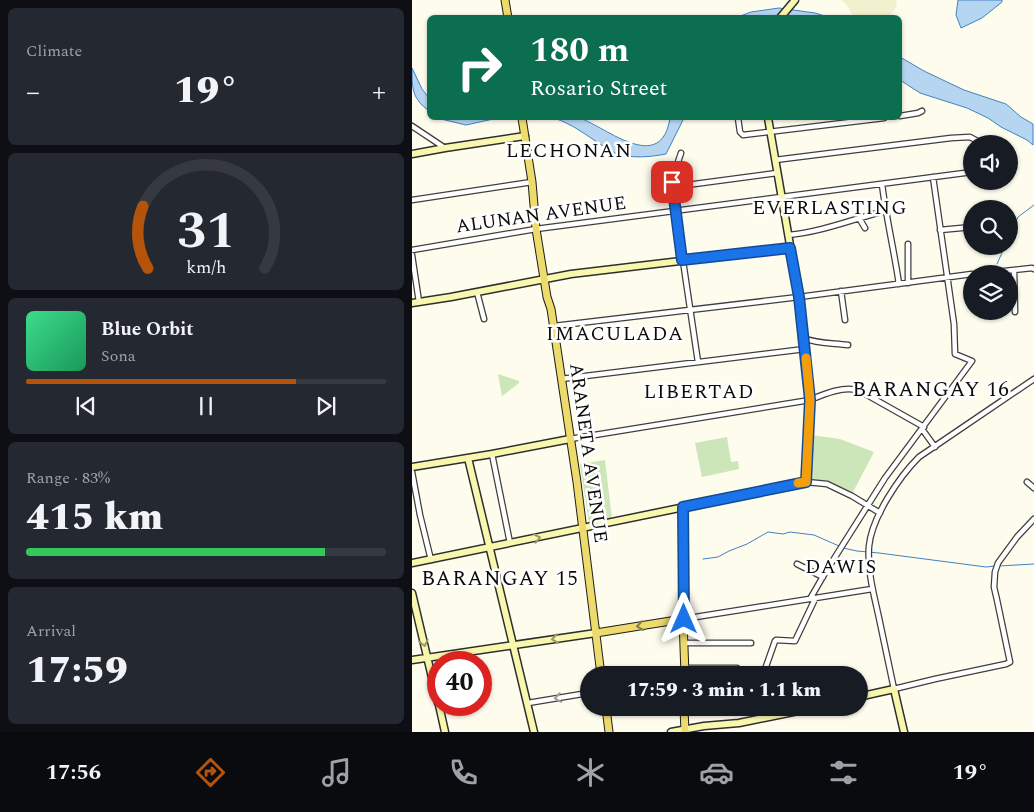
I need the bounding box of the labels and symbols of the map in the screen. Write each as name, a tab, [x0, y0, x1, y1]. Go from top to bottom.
district label: LECHONAN	[506, 136, 632, 166]
pin	[651, 161, 693, 203]
street label: ALUNAN AVENUE	[454, 189, 628, 241]
district label: EVERLASTING	[752, 193, 908, 223]
district label: IMACULADA	[546, 319, 684, 349]
street label: ARANETA AVENUE	[561, 361, 615, 545]
district label: BARANGAY 16	[852, 374, 1010, 406]
district label: LIBERTAD	[644, 377, 754, 407]
one-way arrow	[532, 533, 541, 544]
district label: DAWIS	[805, 552, 877, 582]
district label: BARANGAY 15	[421, 563, 579, 595]
position arrow	[657, 592, 709, 644]
one-way arrow	[636, 620, 644, 631]
one-way arrow	[551, 633, 559, 644]
one-way arrow	[418, 638, 429, 647]
speed limit sign: 40	[427, 651, 492, 716]
one-way arrow	[554, 692, 562, 702]

